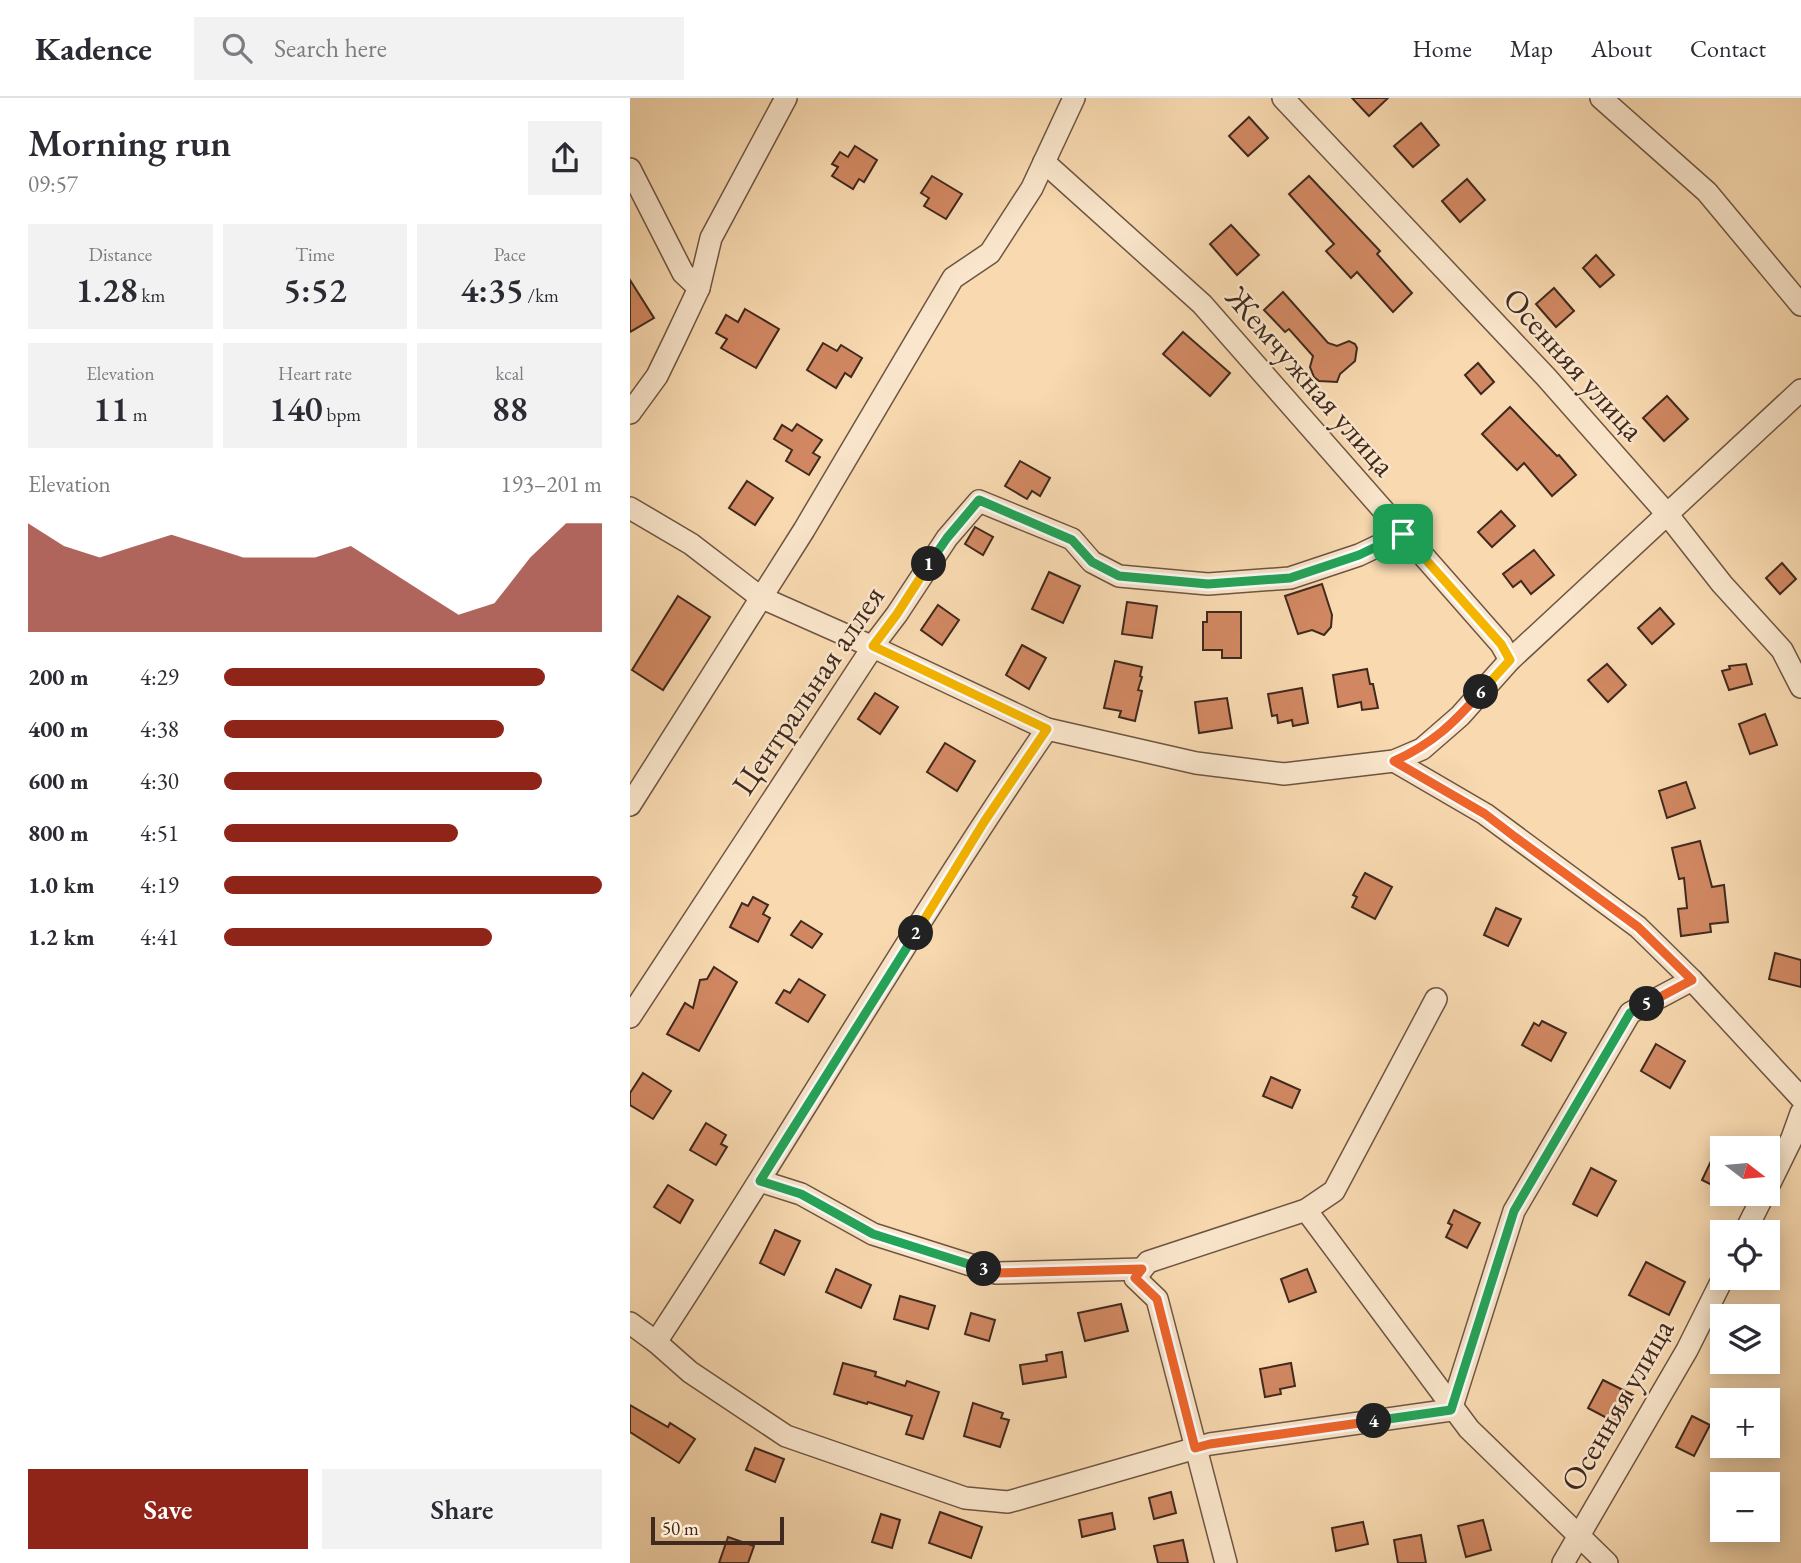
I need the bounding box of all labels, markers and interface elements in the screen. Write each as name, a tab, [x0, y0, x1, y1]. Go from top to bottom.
search box	[194, 17, 684, 80]
text: Kadence	[35, 27, 152, 70]
icon: search	[218, 29, 256, 67]
text: Search here	[274, 31, 387, 65]
text: Home	[1412, 33, 1472, 64]
text: Map	[1510, 33, 1553, 64]
text: About	[1591, 33, 1652, 64]
text: Contact	[1690, 33, 1766, 64]
text: Morning run	[28, 118, 231, 167]
button: share	[528, 121, 602, 195]
text: 09:57	[28, 169, 78, 199]
text: Distance	[89, 242, 152, 267]
text: Time	[295, 242, 335, 267]
text: Pace	[494, 242, 526, 267]
text: 1.28	[75, 267, 138, 312]
text: 5:52	[283, 267, 347, 312]
text: 4:35	[460, 267, 524, 312]
street label: Жемчужная улица	[1216, 276, 1405, 485]
street label: Осенняя улица	[1494, 278, 1654, 450]
text: km	[138, 283, 165, 308]
text: /km	[524, 283, 559, 308]
text: Elevation	[86, 361, 155, 386]
text: Heart rate	[278, 361, 352, 386]
text: kcal	[495, 361, 524, 386]
text: 11	[93, 386, 129, 431]
text: 140	[269, 386, 323, 431]
text: 88	[492, 386, 528, 431]
text: m	[129, 402, 148, 427]
text: bpm	[323, 402, 361, 427]
text: Elevation	[28, 469, 111, 499]
text: 193–201 m	[501, 469, 602, 499]
pin	[1373, 504, 1433, 564]
icon: arrive	[1384, 515, 1422, 553]
pin: 1	[912, 546, 946, 582]
text: 1	[923, 551, 934, 576]
street label: Центральная аллея	[722, 577, 894, 803]
text: 200 m	[28, 662, 89, 692]
text: 4:29	[140, 662, 179, 692]
pin: 6	[1464, 674, 1498, 710]
text: 6	[1475, 679, 1486, 704]
text: 400 m	[28, 714, 89, 744]
text: 4:38	[140, 714, 179, 744]
text: 600 m	[28, 766, 89, 796]
text: 4:30	[140, 766, 179, 796]
text: 800 m	[28, 818, 89, 848]
text: 4:51	[140, 818, 179, 848]
text: 1.0 km	[28, 870, 95, 900]
text: 4:19	[140, 870, 179, 900]
pin: 2	[898, 916, 934, 950]
text: 2	[910, 920, 921, 945]
text: 1.2 km	[28, 922, 95, 952]
text: 4:41	[140, 922, 179, 952]
pin: 5	[1630, 986, 1664, 1021]
text: 5	[1641, 991, 1652, 1016]
north arrow	[1710, 1136, 1780, 1206]
map controls	[1710, 1136, 1780, 1542]
button: locate	[1710, 1220, 1780, 1290]
pin: 3	[966, 1252, 1002, 1286]
text: 3	[978, 1256, 989, 1281]
button: layers	[1710, 1304, 1780, 1374]
street label: Осенняя улица	[1551, 1311, 1683, 1499]
button: +	[1710, 1388, 1780, 1458]
pin: 4	[1356, 1404, 1392, 1438]
text: 4	[1368, 1408, 1379, 1433]
button: Save	[28, 1469, 308, 1549]
button: Share	[322, 1469, 602, 1549]
button: −	[1710, 1472, 1780, 1542]
scale bar	[651, 1514, 784, 1546]
text: 50 m	[662, 1516, 699, 1541]

